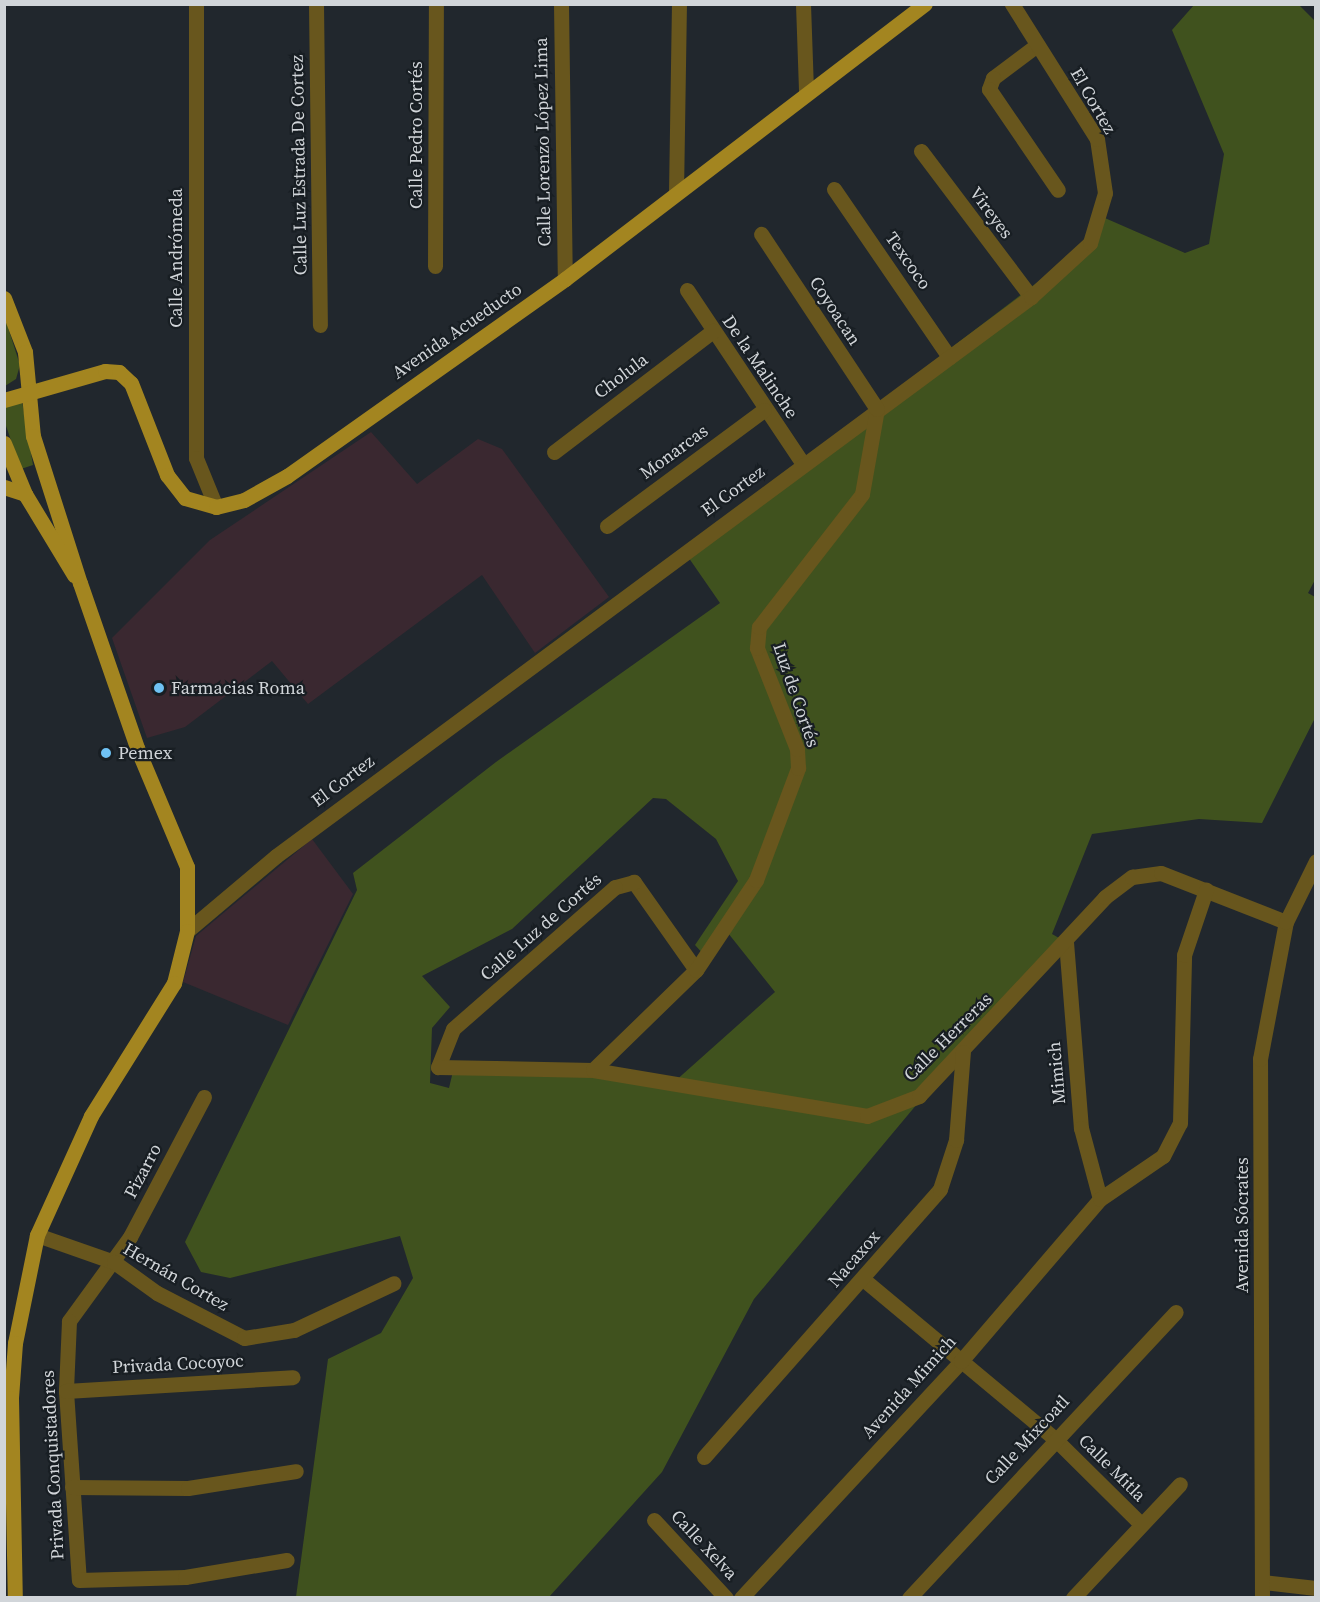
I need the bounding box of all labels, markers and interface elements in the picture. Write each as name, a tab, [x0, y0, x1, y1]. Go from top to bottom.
street label: Calle Lorenzo López Lima	[530, 37, 556, 247]
street label: Calle Luz Estrada De Cortez	[286, 54, 312, 276]
street label: Calle Pedro Cortés	[405, 61, 427, 209]
street label: El Cortez	[1065, 64, 1121, 138]
street label: Vireyes	[965, 183, 1017, 243]
street label: Calle Andrómeda	[165, 188, 187, 328]
street label: Texcoco	[880, 228, 936, 294]
street label: Coyoacan	[805, 273, 865, 349]
street label: Avenida Acueducto	[388, 278, 526, 384]
street label: De la Malinche	[718, 311, 802, 423]
street label: Cholula	[590, 349, 652, 403]
street label: Monarcas	[636, 420, 712, 484]
street label: El Cortez	[697, 461, 769, 521]
street label: Luz de Cortés	[768, 640, 824, 750]
place label: Farmacias Roma	[171, 677, 305, 699]
marker: Farmacias Roma	[152, 681, 166, 695]
place label: Pemex	[118, 742, 172, 764]
marker: Pemex	[99, 746, 113, 760]
street label: El Cortez	[307, 750, 379, 812]
street label: Calle Luz de Cortés	[476, 869, 606, 985]
street label: Calle Herreras	[899, 988, 997, 1086]
street label: Mimich	[1044, 1041, 1070, 1105]
street label: Pizarro	[120, 1140, 166, 1202]
street label: Avenida Sócrates	[1231, 1157, 1253, 1293]
street label: Nacaxox	[823, 1226, 885, 1292]
street label: Hernán Cortez	[119, 1238, 233, 1316]
street label: Avenida Mimich	[857, 1331, 961, 1443]
street label: Privada Cocoyoc	[112, 1350, 244, 1378]
street label: Privada Conquistadores	[37, 1370, 69, 1560]
street label: Calle Mixcoatl	[980, 1391, 1074, 1489]
street label: Calle Mitla	[1074, 1430, 1150, 1506]
street label: Calle Xelva	[666, 1505, 742, 1585]

